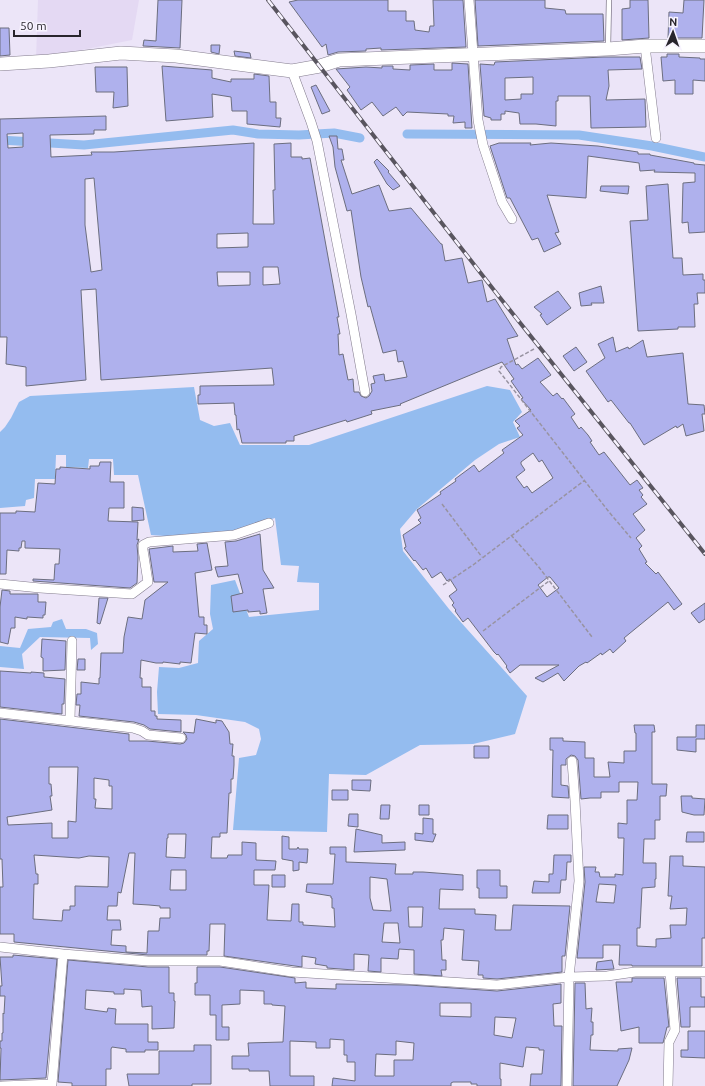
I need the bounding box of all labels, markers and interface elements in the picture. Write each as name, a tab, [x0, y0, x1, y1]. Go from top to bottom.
scale bar	[14, 12, 80, 38]
north arrow	[653, 12, 693, 52]
text: N	[669, 16, 678, 28]
text: 50 m	[20, 19, 47, 32]

